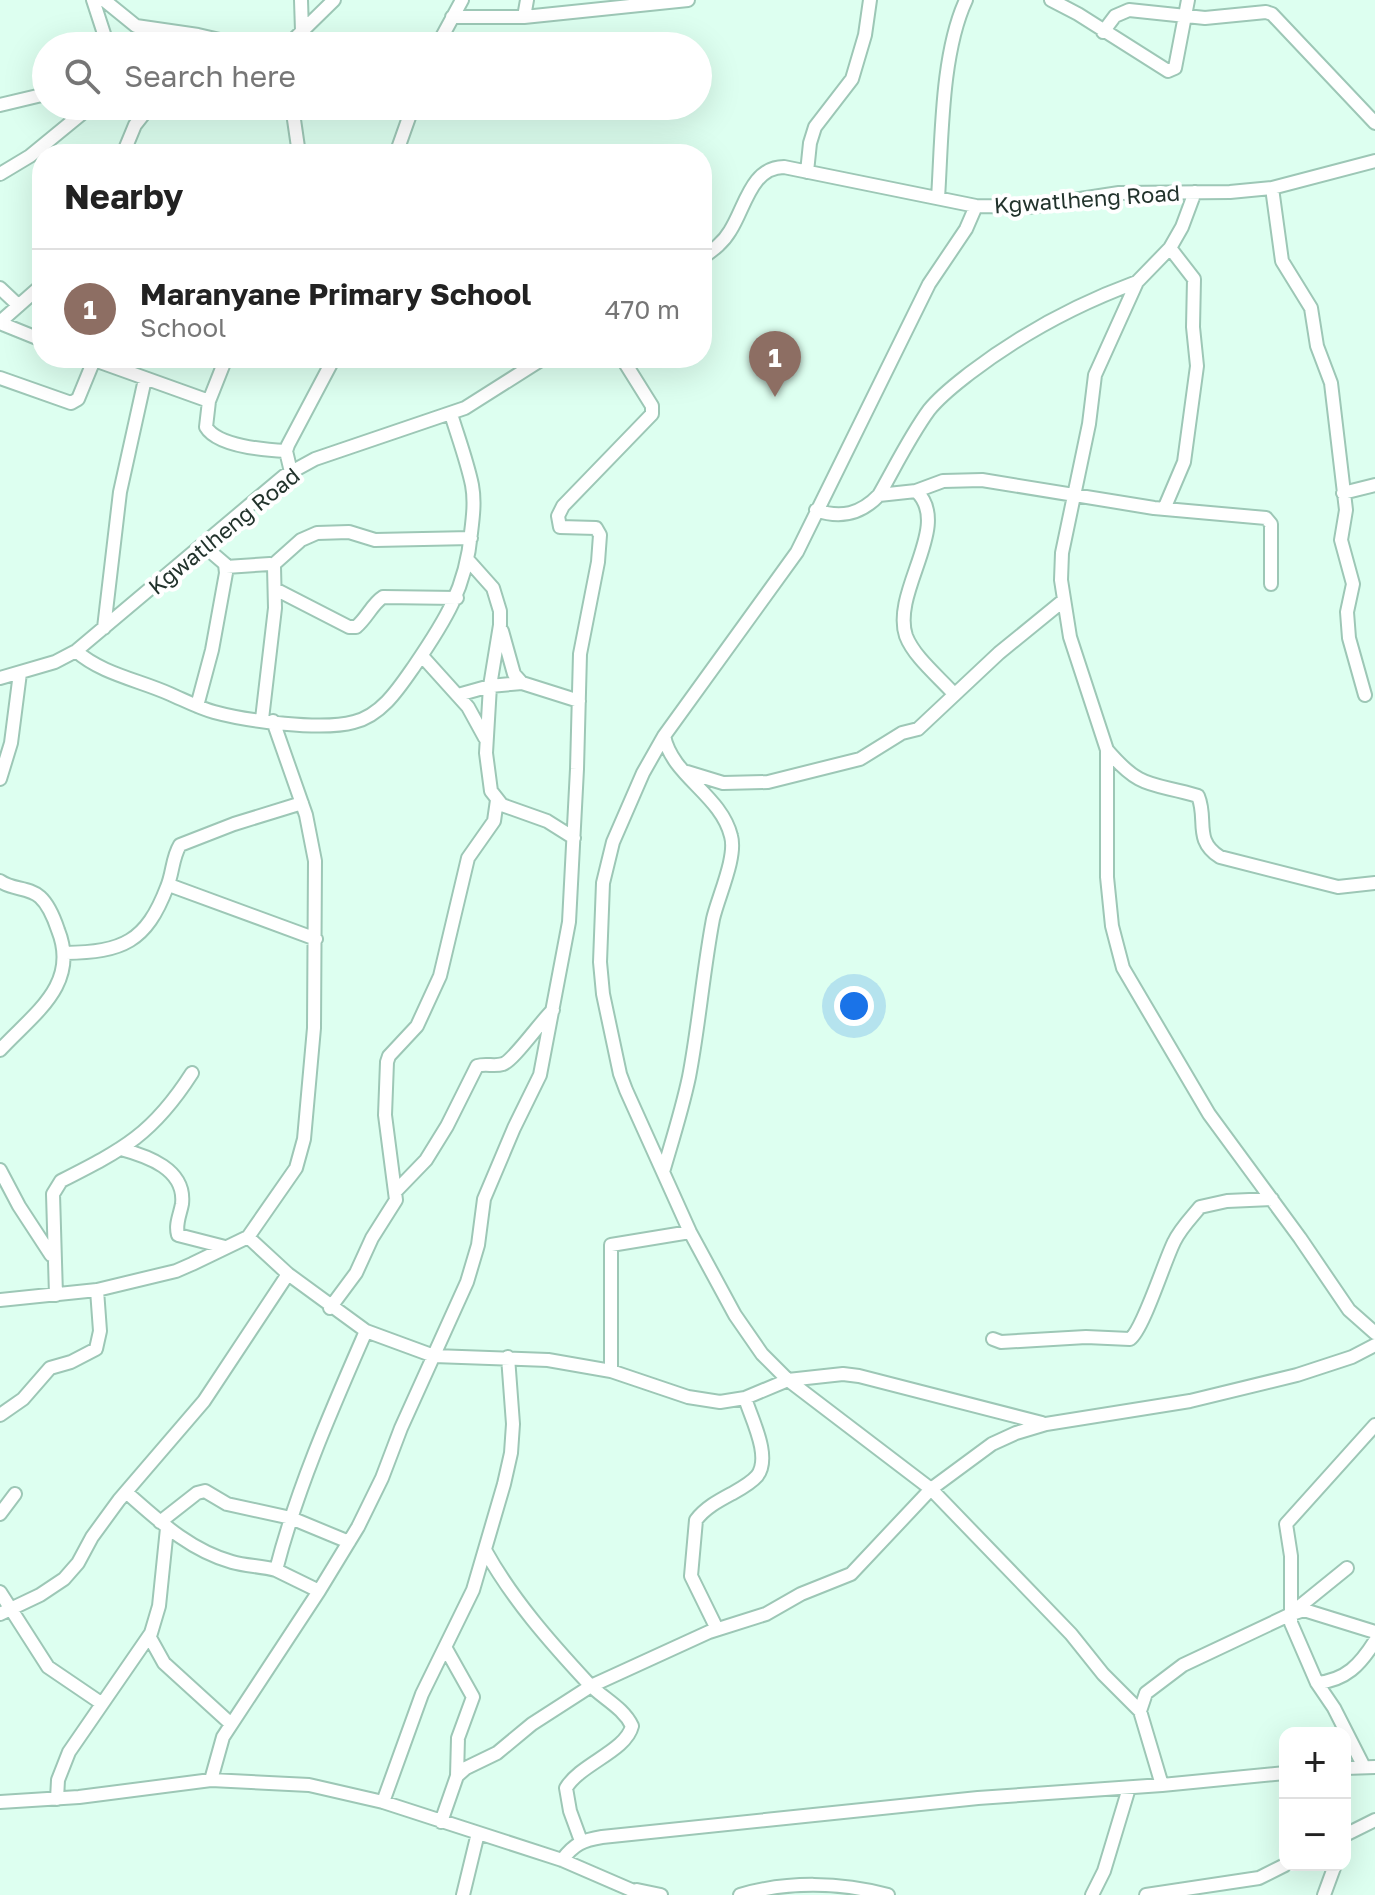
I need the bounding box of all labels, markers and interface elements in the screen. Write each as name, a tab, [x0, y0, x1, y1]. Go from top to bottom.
search box	[32, 32, 712, 120]
icon: search	[60, 54, 104, 98]
text: Search here	[124, 58, 296, 94]
text: Nearby	[64, 176, 184, 216]
street label: Kgwatlheng Road	[993, 179, 1181, 218]
text: Maranyane Primary School	[140, 276, 531, 312]
text: 1	[83, 294, 97, 325]
text: 470 m	[605, 294, 680, 325]
text: School	[140, 312, 226, 343]
pin: 1	[749, 331, 801, 397]
street label: Kgwatlheng Road	[143, 461, 305, 600]
your location	[834, 986, 874, 1026]
map controls	[1279, 1727, 1351, 1871]
button: +	[1279, 1727, 1351, 1799]
button: −	[1279, 1799, 1351, 1871]

